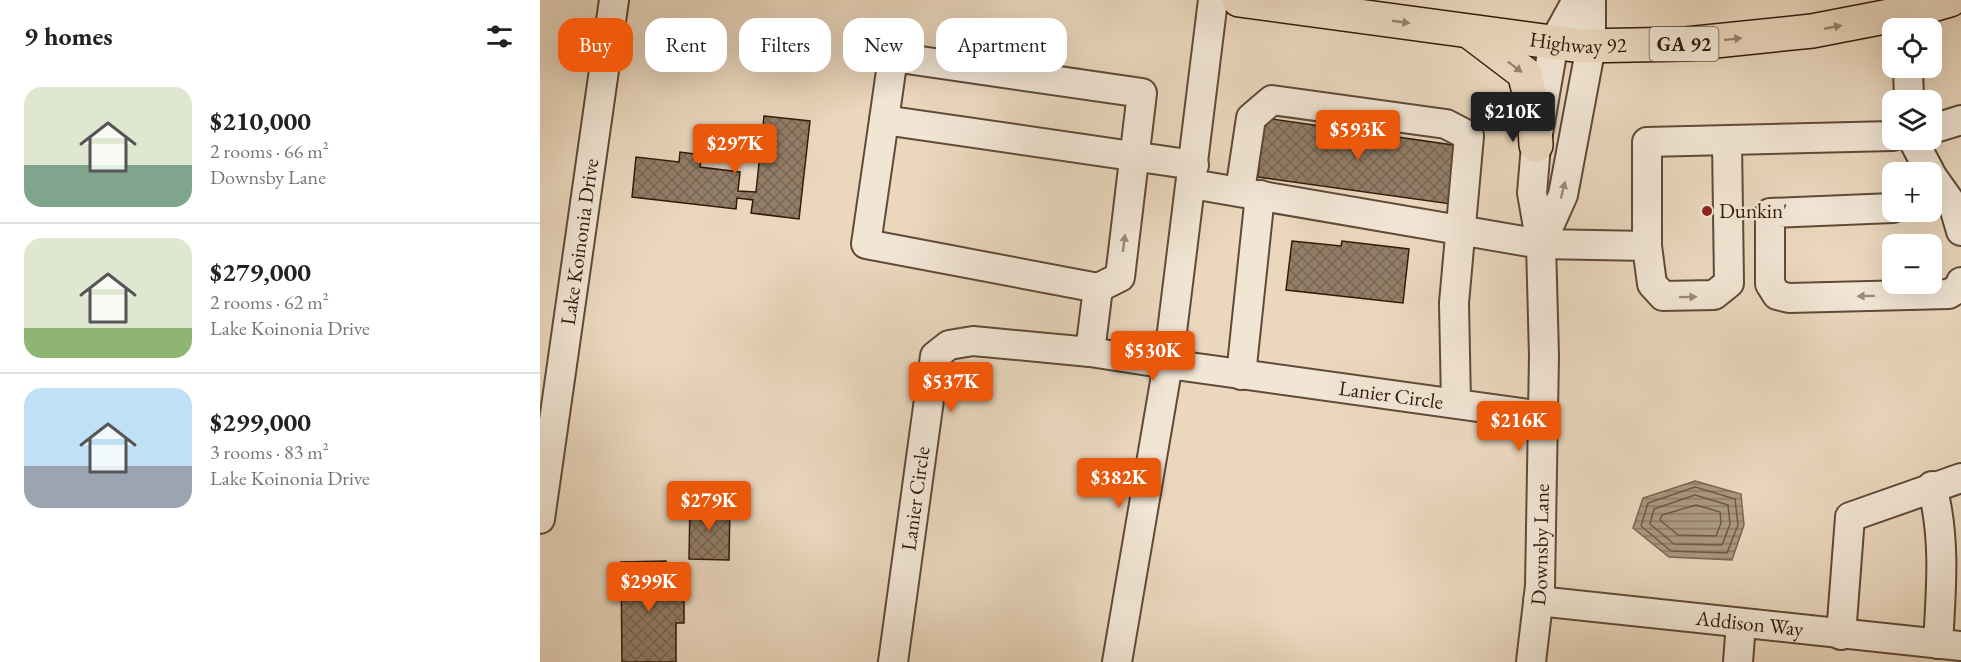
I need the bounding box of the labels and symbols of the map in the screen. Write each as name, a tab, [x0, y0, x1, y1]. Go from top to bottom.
one-way arrow	[1392, 17, 1411, 27]
one-way arrow	[1824, 22, 1843, 31]
street label: Highway 92	[1528, 25, 1627, 60]
road number: GA 92	[1650, 27, 1718, 61]
one-way arrow	[1724, 34, 1743, 44]
one-way arrow	[1508, 60, 1523, 72]
pin: $210K	[1471, 92, 1555, 143]
pin: $593K	[1316, 110, 1400, 161]
pin: $297K	[693, 124, 777, 175]
street label: Lake Koinonia Drive	[554, 157, 604, 327]
one-way arrow	[1559, 181, 1568, 199]
place label: Dunkin'	[1719, 197, 1787, 224]
marker: Dunkin'	[1700, 204, 1714, 218]
one-way arrow	[1119, 233, 1129, 252]
one-way arrow	[1857, 291, 1876, 300]
one-way arrow	[1679, 292, 1698, 302]
pin: $530K	[1111, 331, 1195, 382]
pin: $537K	[909, 362, 993, 413]
street label: Lanier Circle	[1337, 374, 1445, 415]
pin: $216K	[1477, 401, 1561, 452]
street label: Lanier Circle	[894, 445, 935, 552]
pin: $382K	[1077, 458, 1161, 509]
pin: $279K	[667, 481, 751, 532]
street label: Downsby Lane	[1524, 483, 1555, 607]
pin: $299K	[607, 562, 691, 613]
street label: Addison Way	[1694, 604, 1806, 642]

